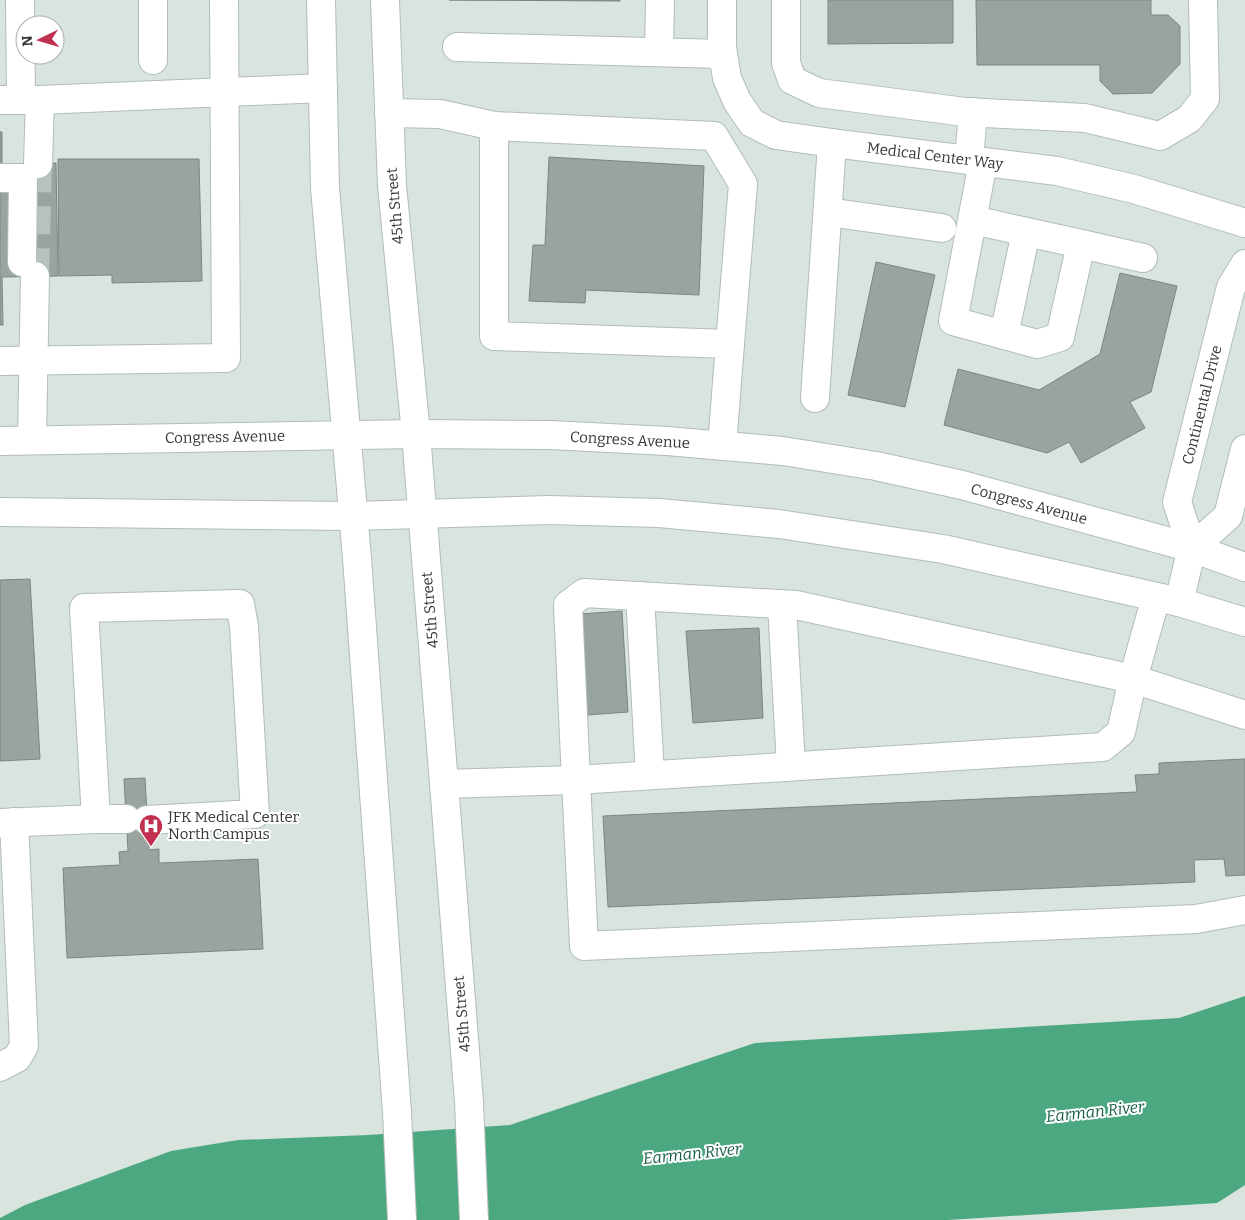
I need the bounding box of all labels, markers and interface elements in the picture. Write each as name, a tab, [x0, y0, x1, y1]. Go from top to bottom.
north arrow	[15, 15, 65, 65]
text: N	[19, 35, 36, 47]
street label: Medical Center Way	[866, 139, 1004, 173]
street label: 45th Street	[383, 166, 407, 245]
street label: Continental Drive	[1178, 344, 1226, 466]
street label: Congress Avenue	[165, 427, 285, 447]
street label: Congress Avenue	[570, 428, 690, 452]
street label: Congress Avenue	[969, 480, 1089, 528]
street label: 45th Street	[418, 570, 442, 649]
place label: JFK Medical Center North Campus	[167, 808, 300, 843]
hospital icon: JFK Medical Center North Campus	[138, 813, 164, 847]
street label: 45th Street	[450, 974, 474, 1053]
water label: Earman River	[1045, 1097, 1147, 1126]
water label: Earman River	[642, 1139, 744, 1168]

